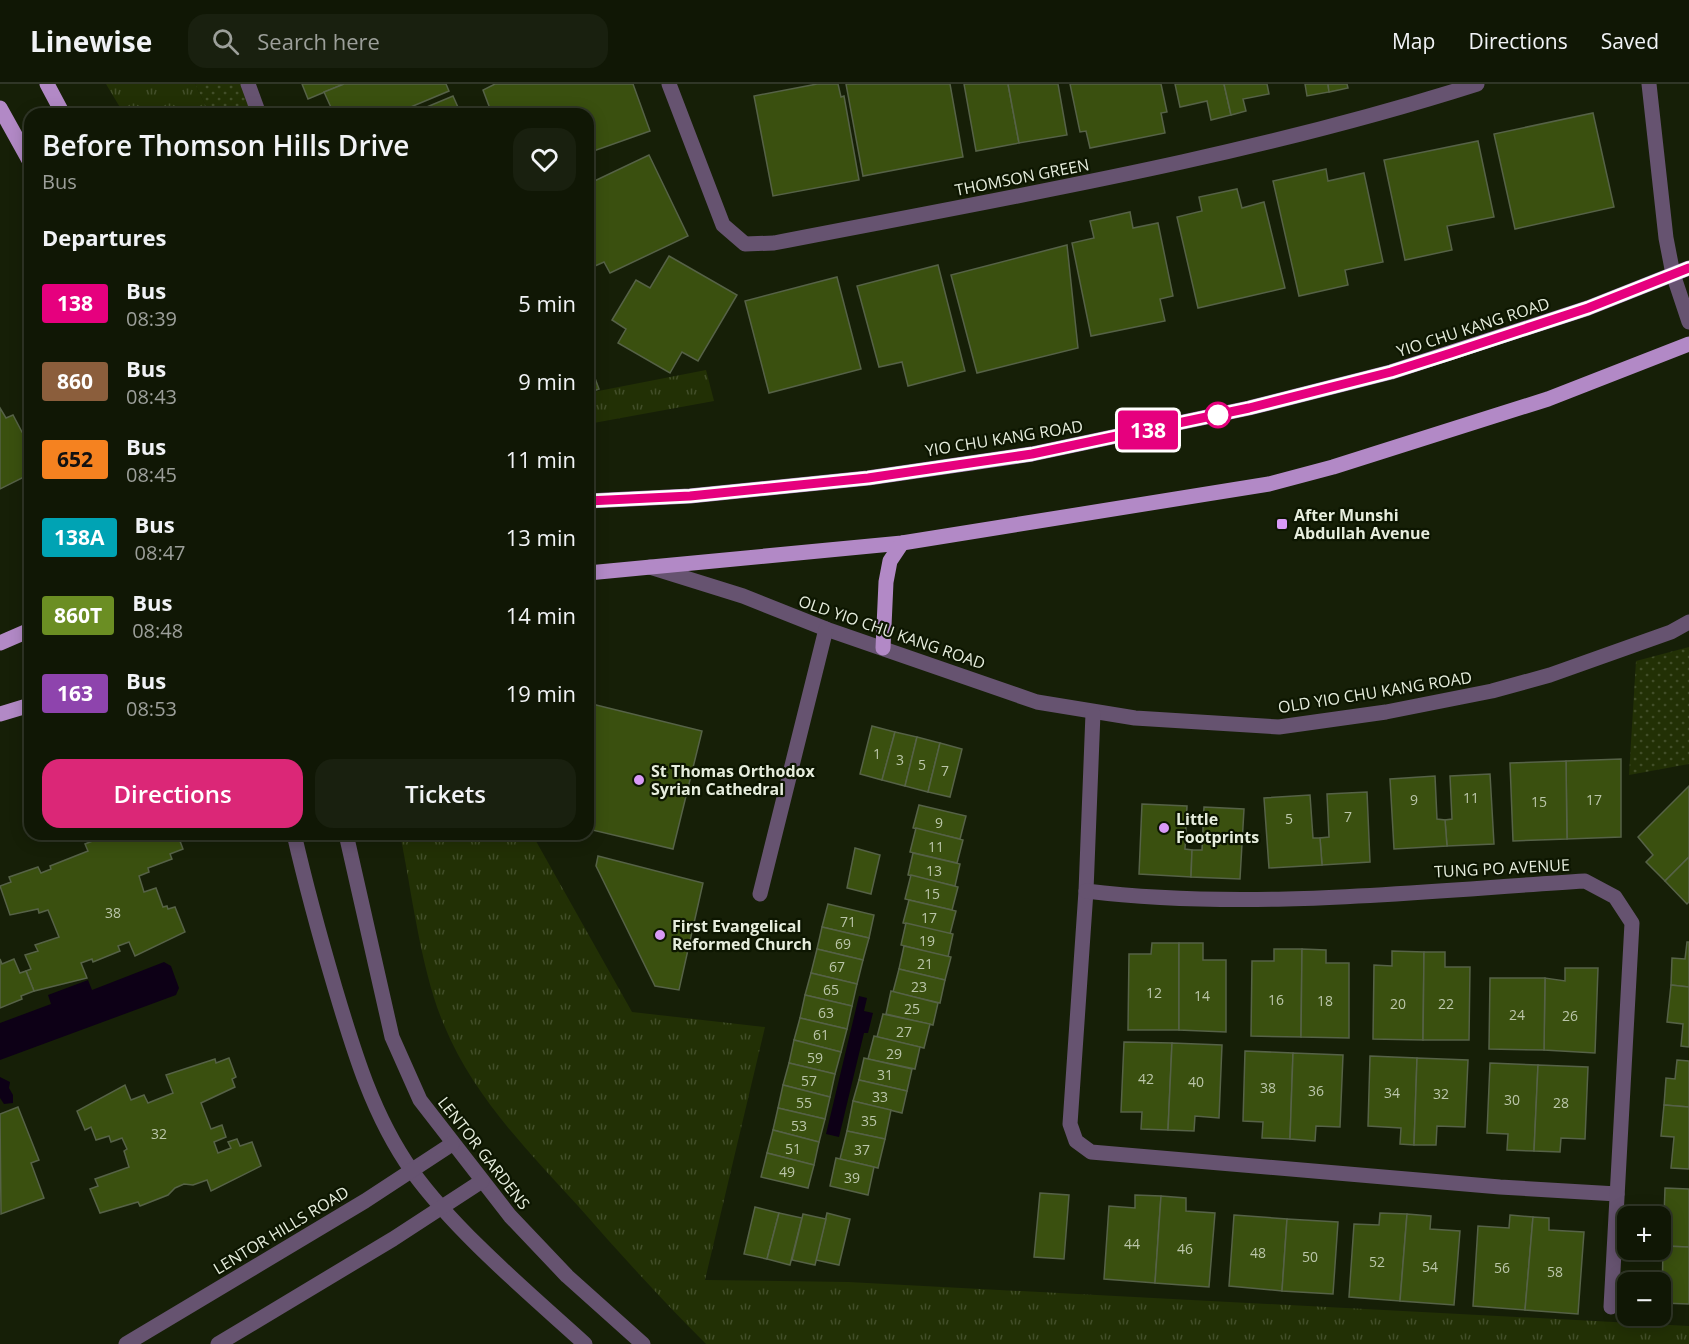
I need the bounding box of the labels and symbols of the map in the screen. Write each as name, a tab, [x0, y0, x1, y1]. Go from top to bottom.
street label: THOMSON GREEN	[953, 153, 1091, 201]
street label: YIO CHU KANG ROAD	[1394, 292, 1552, 362]
unlabelled marker	[1205, 402, 1231, 428]
line badge: 138	[1114, 410, 1182, 450]
street label: YIO CHU KANG ROAD	[924, 415, 1084, 461]
place label: After Munshi Abdullah Avenue	[1294, 504, 1430, 544]
marker: After Munshi Abdullah Avenue	[1275, 517, 1289, 531]
street label: OLD YIO CHU KANG ROAD	[796, 590, 988, 674]
street label: OLD YIO CHU KANG ROAD	[1276, 666, 1474, 718]
house number: 1	[873, 744, 881, 763]
house number: 3	[896, 750, 904, 769]
house number: 5	[918, 755, 926, 774]
place label: St Thomas Orthodox Syrian Cathedral	[651, 760, 815, 800]
house number: 7	[941, 761, 949, 780]
marker: St Thomas Orthodox Syrian Cathedral	[632, 773, 646, 787]
house number: 11	[1463, 788, 1479, 807]
house number: 9	[1410, 790, 1418, 809]
house number: 17	[1586, 790, 1602, 809]
house number: 15	[1531, 792, 1547, 811]
house number: 7	[1344, 807, 1352, 826]
place label: Little Footprints	[1176, 808, 1259, 848]
house number: 5	[1285, 809, 1293, 828]
house number: 9	[935, 813, 943, 832]
marker: Little Footprints	[1157, 821, 1171, 835]
house number: 11	[928, 837, 944, 856]
street label: TUNG PO AVENUE	[1434, 853, 1570, 883]
house number: 13	[926, 861, 942, 880]
house number: 15	[924, 884, 940, 903]
house number: 38	[105, 903, 121, 922]
house number: 17	[921, 908, 937, 927]
house number: 71	[840, 912, 856, 931]
place label: First Evangelical Reformed Church	[672, 915, 812, 955]
marker: First Evangelical Reformed Church	[653, 928, 667, 942]
house number: 19	[919, 931, 935, 950]
house number: 69	[835, 934, 851, 953]
house number: 21	[917, 954, 933, 973]
house number: 67	[829, 957, 845, 976]
house number: 23	[911, 977, 927, 996]
house number: 65	[823, 980, 839, 999]
house number: 12	[1146, 983, 1162, 1002]
house number: 14	[1194, 986, 1210, 1005]
house number: 16	[1268, 990, 1284, 1009]
house number: 18	[1317, 991, 1333, 1010]
house number: 20	[1390, 994, 1406, 1013]
house number: 22	[1438, 994, 1454, 1013]
house number: 25	[904, 999, 920, 1018]
house number: 63	[818, 1003, 834, 1022]
house number: 24	[1509, 1005, 1525, 1024]
house number: 26	[1562, 1006, 1578, 1025]
house number: 27	[896, 1022, 912, 1041]
house number: 61	[813, 1025, 829, 1044]
house number: 29	[886, 1044, 902, 1063]
house number: 59	[807, 1048, 823, 1067]
house number: 31	[877, 1065, 893, 1084]
house number: 42	[1138, 1069, 1154, 1088]
house number: 57	[801, 1071, 817, 1090]
house number: 40	[1188, 1072, 1204, 1091]
house number: 38	[1260, 1078, 1276, 1097]
house number: 36	[1308, 1081, 1324, 1100]
house number: 34	[1384, 1083, 1400, 1102]
house number: 32	[1433, 1084, 1449, 1103]
house number: 33	[872, 1087, 888, 1106]
house number: 30	[1504, 1090, 1520, 1109]
street label: LENTOR GARDENS	[433, 1092, 535, 1214]
house number: 55	[796, 1093, 812, 1112]
house number: 28	[1553, 1093, 1569, 1112]
house number: 35	[861, 1111, 877, 1130]
house number: 53	[791, 1116, 807, 1135]
house number: 32	[151, 1124, 167, 1143]
house number: 51	[785, 1139, 801, 1158]
house number: 37	[854, 1140, 870, 1159]
house number: 49	[779, 1162, 795, 1181]
house number: 39	[844, 1168, 860, 1187]
street label: LENTOR HILLS ROAD	[209, 1181, 353, 1279]
house number: 44	[1124, 1234, 1140, 1253]
house number: 46	[1177, 1239, 1193, 1258]
house number: 48	[1250, 1243, 1266, 1262]
house number: 50	[1302, 1247, 1318, 1266]
house number: 52	[1369, 1252, 1385, 1271]
house number: 54	[1422, 1257, 1438, 1276]
house number: 56	[1494, 1258, 1510, 1277]
house number: 58	[1547, 1262, 1563, 1281]

